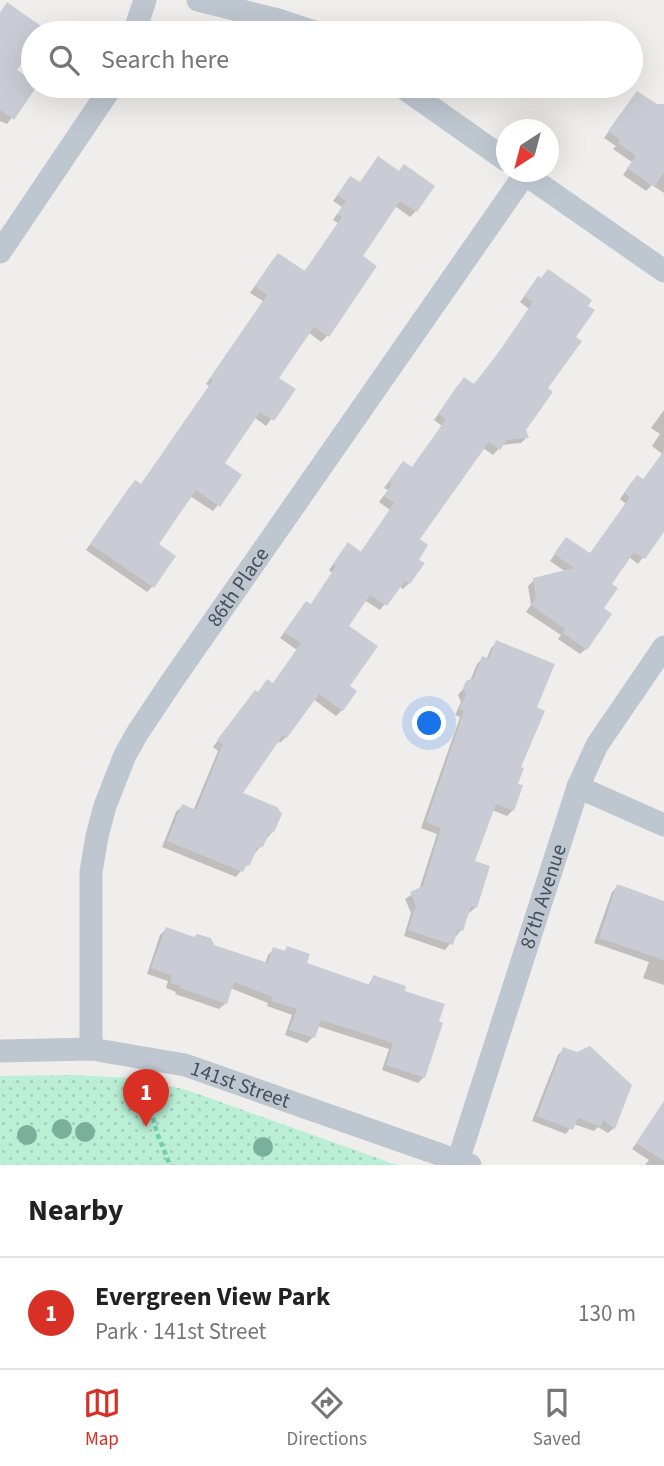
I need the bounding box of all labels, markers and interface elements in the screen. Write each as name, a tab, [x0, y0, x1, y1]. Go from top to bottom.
search box	[21, 21, 643, 98]
icon: search	[45, 41, 83, 79]
text: Search here	[101, 41, 229, 78]
north arrow	[496, 119, 559, 182]
street label: 86th Place	[199, 541, 276, 633]
your location	[412, 706, 446, 740]
street label: 87th Avenue	[512, 840, 574, 952]
street label: 141st Street	[186, 1053, 294, 1116]
pin: 1	[123, 1069, 169, 1127]
text: Nearby	[28, 1189, 123, 1232]
text: Evergreen View Park	[95, 1278, 330, 1315]
text: 1	[45, 1297, 57, 1330]
text: 130 m	[578, 1297, 636, 1330]
text: Park · 141st Street	[95, 1315, 266, 1348]
tab: Map	[83, 1384, 121, 1453]
tab: Directions	[287, 1384, 367, 1453]
tab: Saved	[533, 1384, 581, 1453]

